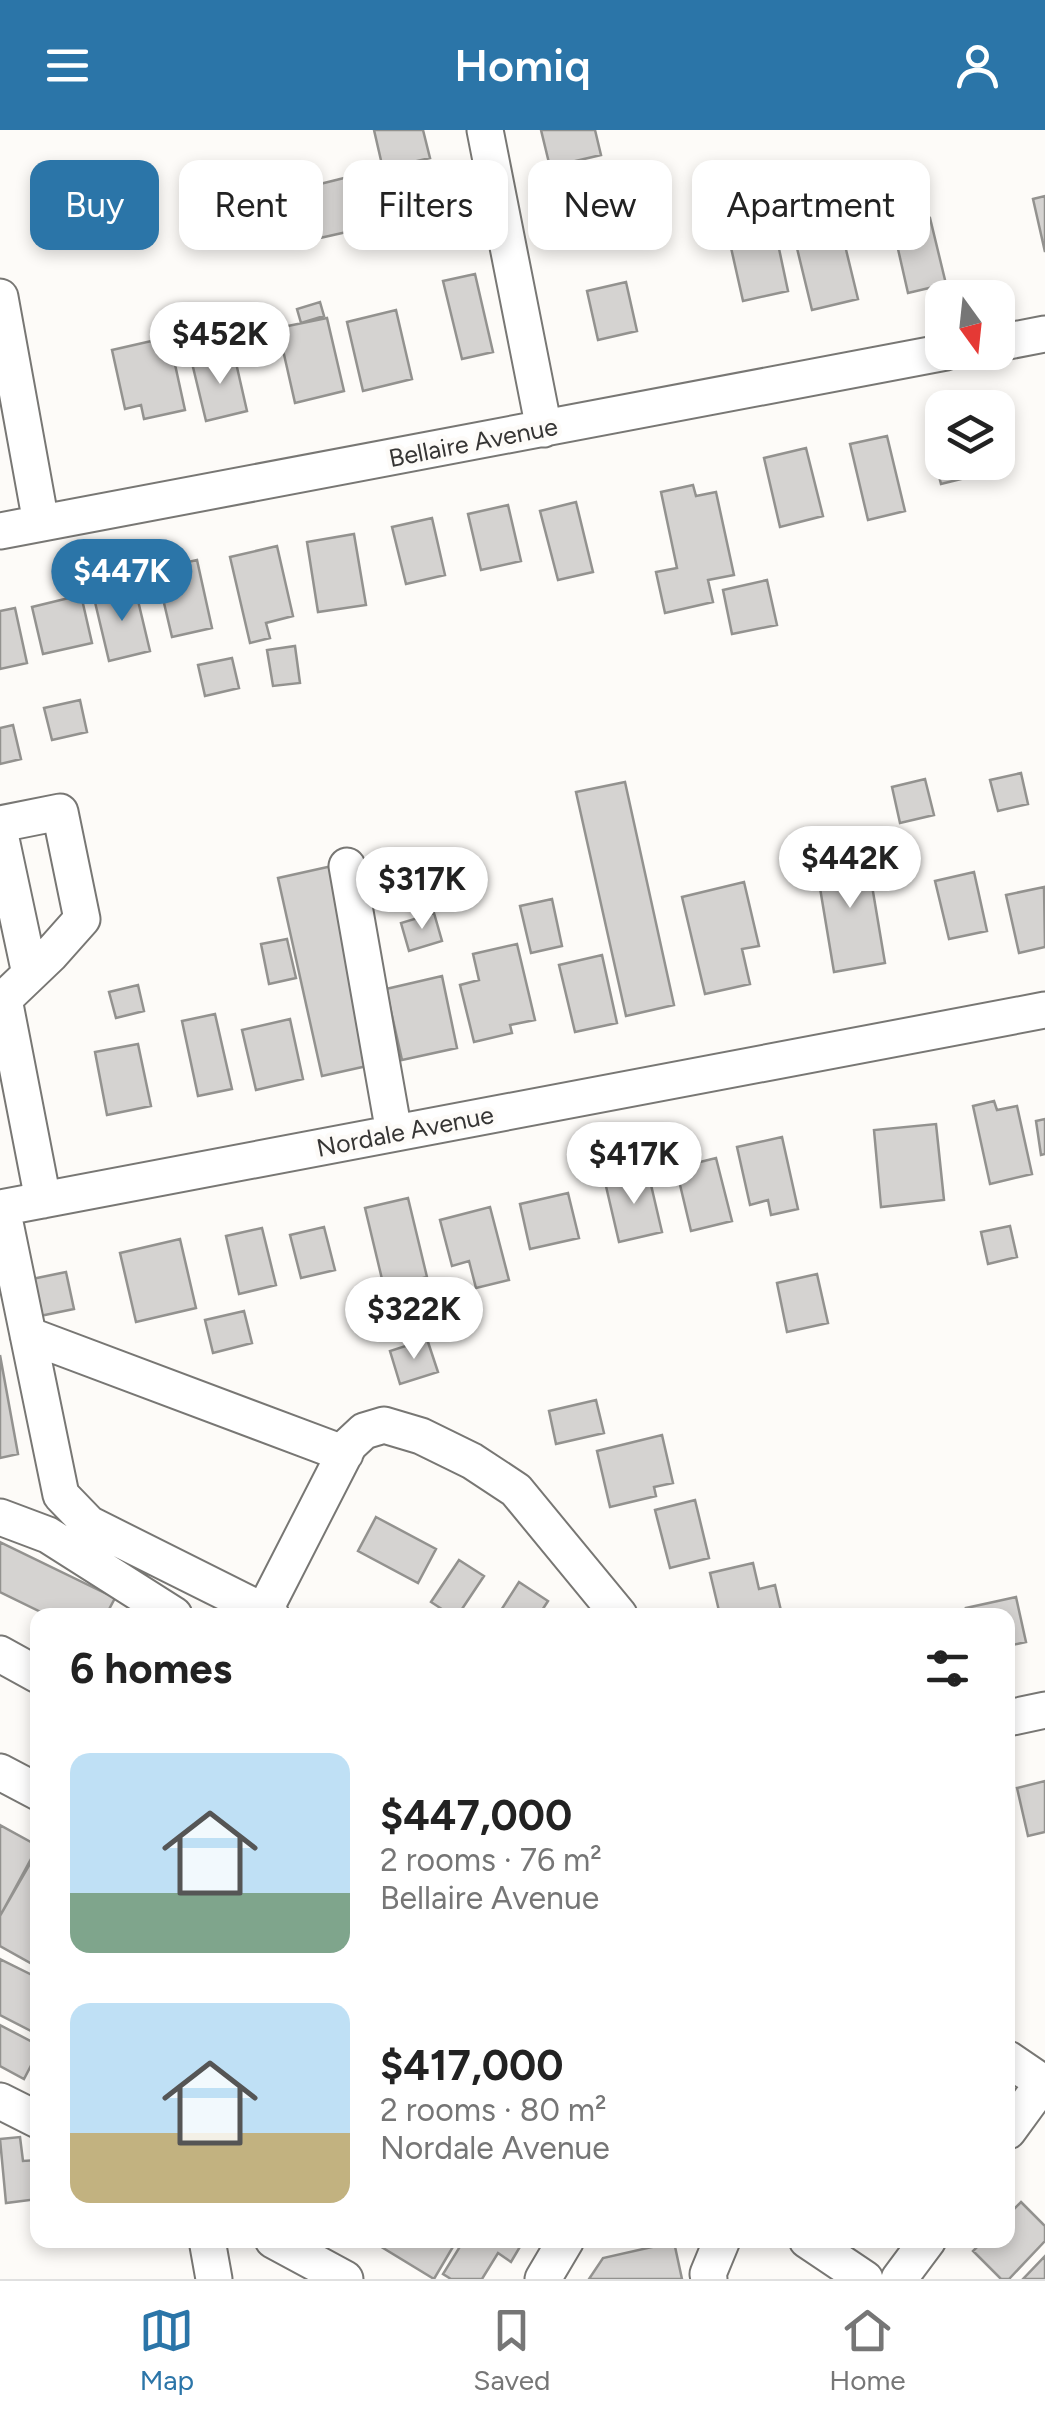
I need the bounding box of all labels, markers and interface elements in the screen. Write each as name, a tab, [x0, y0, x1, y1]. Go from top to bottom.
icon: menu	[40, 38, 95, 93]
text: Homiq	[454, 38, 591, 92]
icon: person	[950, 38, 1005, 93]
chip: Buy	[30, 160, 159, 250]
chip: Rent	[179, 160, 323, 250]
chip: Filters	[343, 160, 508, 250]
chip: New	[528, 160, 672, 250]
chip: Apartment	[692, 160, 930, 250]
north arrow	[925, 280, 1015, 370]
map controls	[925, 280, 1015, 480]
pin: $452K	[150, 302, 290, 387]
text: $452K	[172, 315, 268, 353]
button: layers	[925, 390, 1015, 480]
street label: Bellaire Avenue	[386, 411, 560, 473]
pin: $447K	[52, 539, 192, 624]
text: $447K	[73, 552, 171, 590]
pin: $442K	[780, 826, 920, 911]
text: $442K	[801, 839, 899, 877]
pin: $317K	[352, 847, 492, 932]
text: $317K	[378, 860, 466, 898]
street label: Nordale Avenue	[314, 1099, 496, 1163]
pin: $417K	[564, 1122, 704, 1207]
text: $417K	[589, 1135, 679, 1173]
pin: $322K	[344, 1277, 484, 1362]
text: $322K	[367, 1290, 461, 1328]
icon: filters	[920, 1641, 975, 1696]
text: 6 homes	[70, 1643, 232, 1694]
text: $447,000	[380, 1790, 572, 1841]
icon: home	[150, 1793, 270, 1913]
text: 2 rooms · 76 m²	[380, 1841, 602, 1879]
text: Bellaire Avenue	[380, 1879, 599, 1917]
text: $417,000	[380, 2040, 563, 2091]
icon: home	[150, 2043, 270, 2163]
text: 2 rooms · 80 m²	[380, 2091, 607, 2129]
text: Nordale Avenue	[380, 2129, 610, 2167]
tab: Map	[139, 2303, 194, 2397]
tab: Saved	[473, 2303, 550, 2397]
tab: Home	[829, 2303, 906, 2397]

